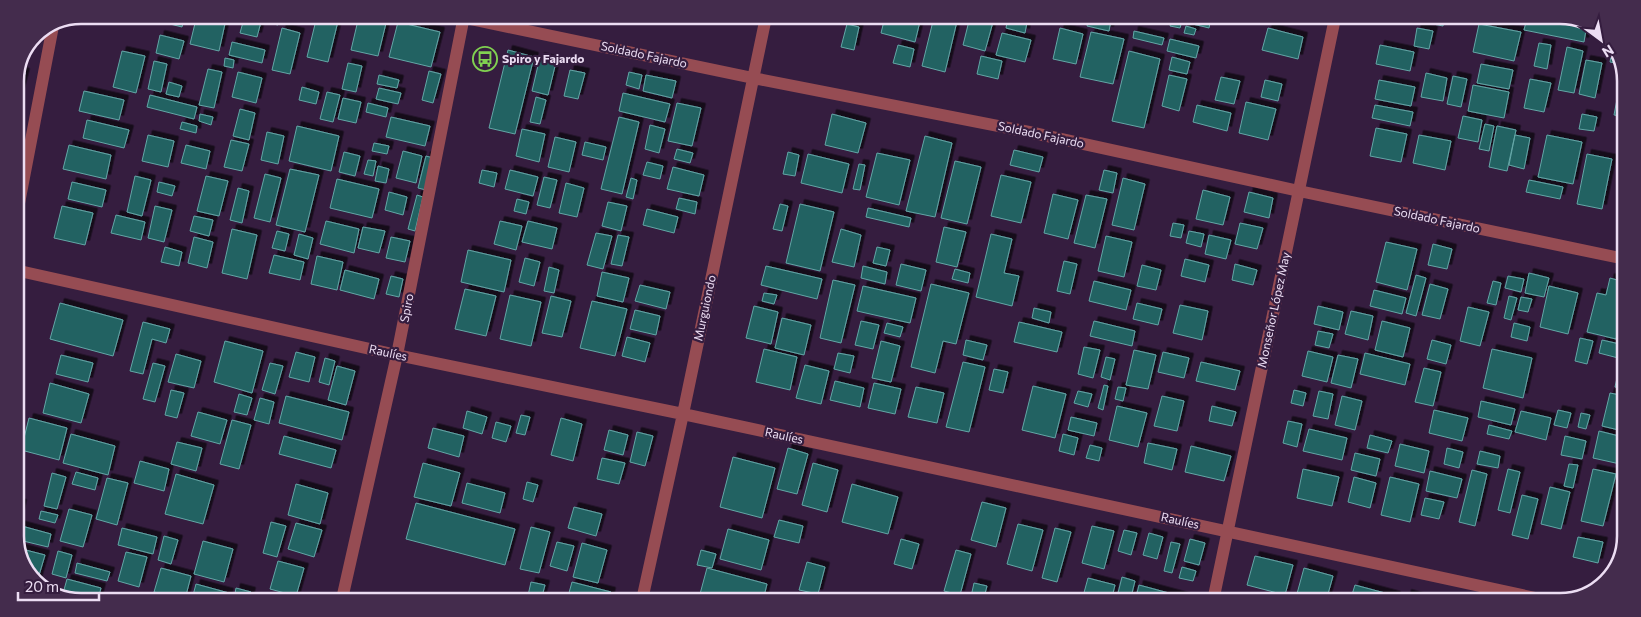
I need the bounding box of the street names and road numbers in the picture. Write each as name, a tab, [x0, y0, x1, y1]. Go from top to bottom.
street label: Soldado Fajardo	[600, 38, 689, 70]
street label: Soldado Fajardo	[997, 118, 1086, 150]
street label: Soldado Fajardo	[1393, 203, 1482, 235]
street label: Monseñor López May	[1254, 251, 1292, 369]
street label: Murguiondo	[690, 273, 718, 342]
street label: Spiro	[396, 292, 416, 323]
street label: Raulíes	[368, 341, 409, 363]
street label: Raulíes	[764, 424, 805, 446]
street label: Raulíes	[1160, 509, 1201, 531]

